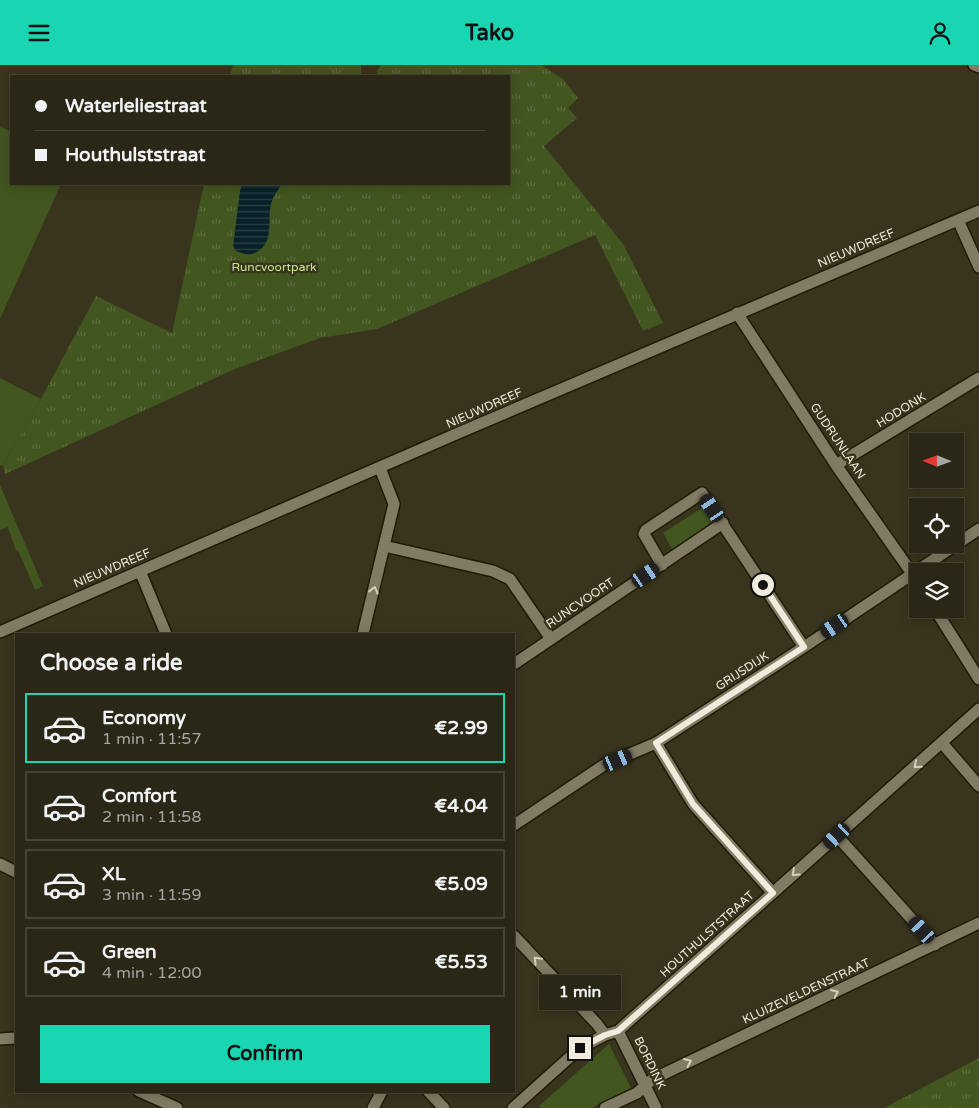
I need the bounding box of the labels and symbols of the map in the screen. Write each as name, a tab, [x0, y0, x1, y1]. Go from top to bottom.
street label: NIEUWDREEF	[815, 226, 897, 270]
park label: Runcvoortpark	[231, 260, 317, 274]
street label: NIEUWDREEF	[444, 385, 524, 431]
street label: HODONK	[874, 390, 928, 430]
street label: GUDRUNLAAN	[807, 400, 869, 482]
north arrow	[909, 433, 964, 487]
car	[697, 491, 726, 525]
street label: NIEUWDREEF	[71, 546, 153, 590]
car	[629, 560, 662, 590]
route start	[752, 574, 774, 596]
street label: RUNCVOORT	[543, 575, 617, 631]
one-way arrow	[368, 585, 379, 594]
car	[818, 611, 851, 641]
street label: GRIJSDIJK	[713, 649, 771, 693]
car	[601, 747, 634, 773]
one-way arrow	[913, 759, 922, 768]
car	[820, 820, 853, 852]
one-way arrow	[792, 867, 801, 876]
street label: HOUTHULSTSTRAAT	[657, 888, 757, 980]
car	[906, 914, 937, 946]
street label: KLUIZEVELDENSTRAAT	[740, 955, 872, 1027]
one-way arrow	[534, 957, 543, 966]
callout: 1 min	[539, 975, 621, 1011]
one-way arrow	[830, 988, 839, 999]
street label: BORDINK	[631, 1034, 669, 1092]
route end	[569, 1037, 591, 1059]
one-way arrow	[683, 1058, 692, 1069]

